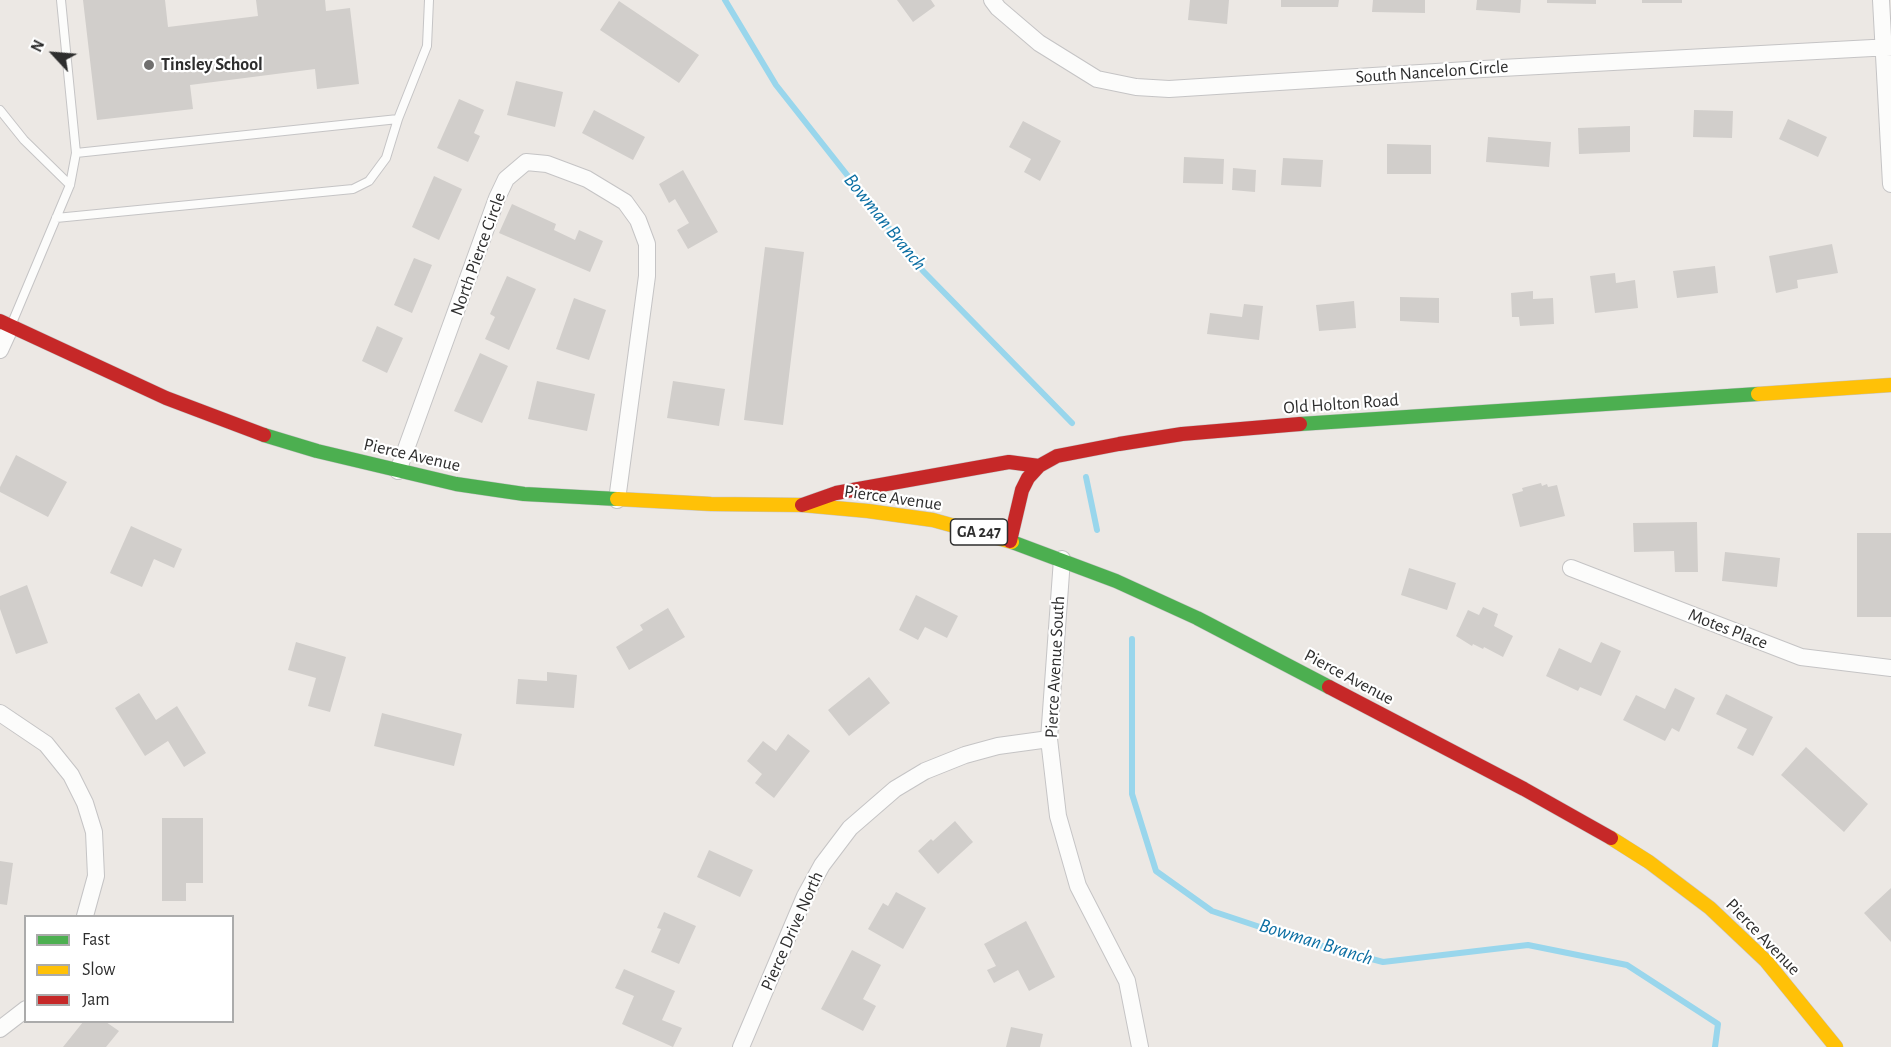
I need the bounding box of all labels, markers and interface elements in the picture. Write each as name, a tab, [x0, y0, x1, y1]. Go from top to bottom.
north arrow	[24, 24, 84, 84]
text: N	[28, 38, 47, 55]
place label: Tinsley School	[161, 54, 263, 76]
street label: South Nancelon Circle	[1355, 56, 1509, 88]
marker: Tinsley School	[142, 58, 156, 72]
water label: Bowman Branch	[839, 169, 931, 275]
street label: North Pierce Circle	[446, 189, 510, 319]
street label: Old Holton Road	[1283, 389, 1399, 419]
street label: Pierce Avenue	[362, 433, 462, 477]
street label: Pierce Avenue	[843, 480, 943, 516]
road number: GA 247	[950, 519, 1008, 545]
street label: Pierce Avenue South	[1040, 595, 1070, 739]
street label: Motes Place	[1685, 604, 1771, 654]
street label: Pierce Avenue	[1300, 644, 1398, 710]
street label: Pierce Drive North	[756, 868, 828, 994]
street label: Pierce Avenue	[1721, 894, 1805, 980]
water label: Bowman Branch	[1256, 913, 1376, 971]
legend	[24, 915, 234, 1023]
text: Fast	[82, 931, 110, 949]
text: Slow	[82, 961, 115, 979]
text: Jam	[82, 991, 110, 1009]

